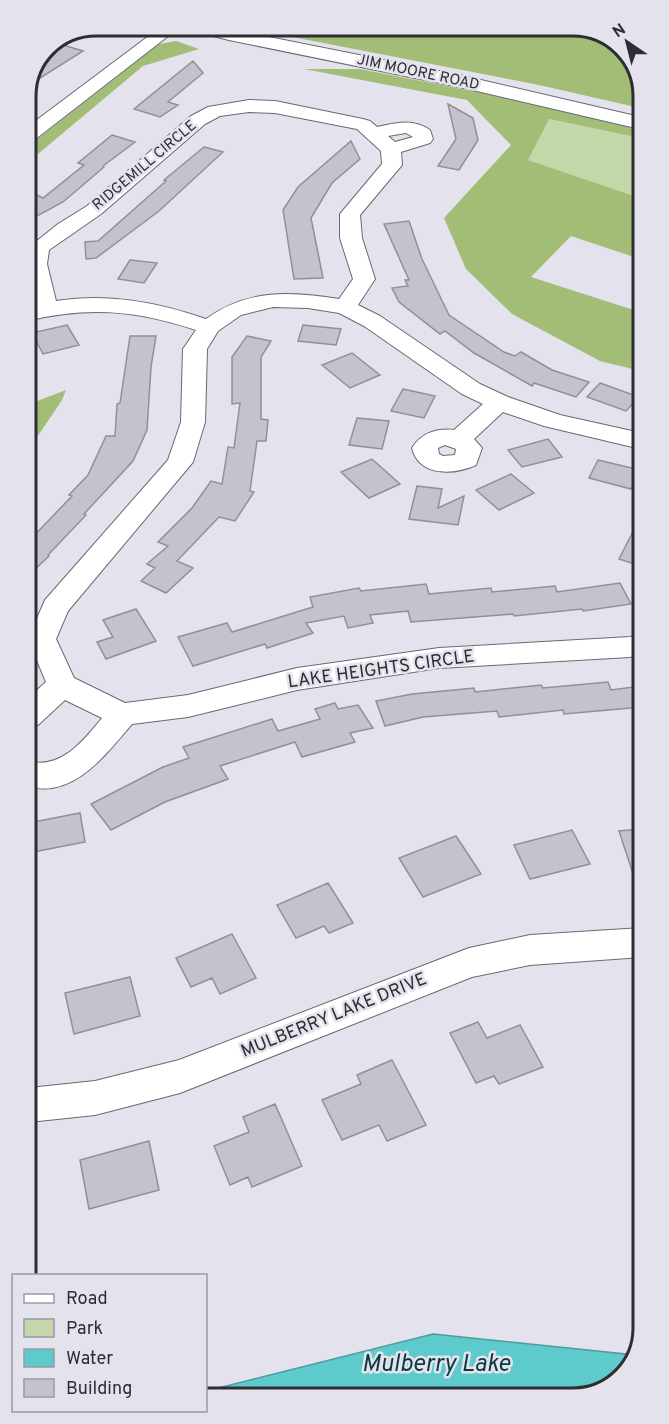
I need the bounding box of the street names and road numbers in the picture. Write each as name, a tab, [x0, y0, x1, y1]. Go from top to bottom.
street label: JIM MOORE ROAD	[355, 51, 481, 95]
street label: RIDGEMILL CIRCLE	[89, 117, 201, 215]
street label: LAKE HEIGHTS CIRCLE	[286, 646, 476, 694]
street label: MULBERRY LAKE DRIVE	[238, 968, 430, 1064]

